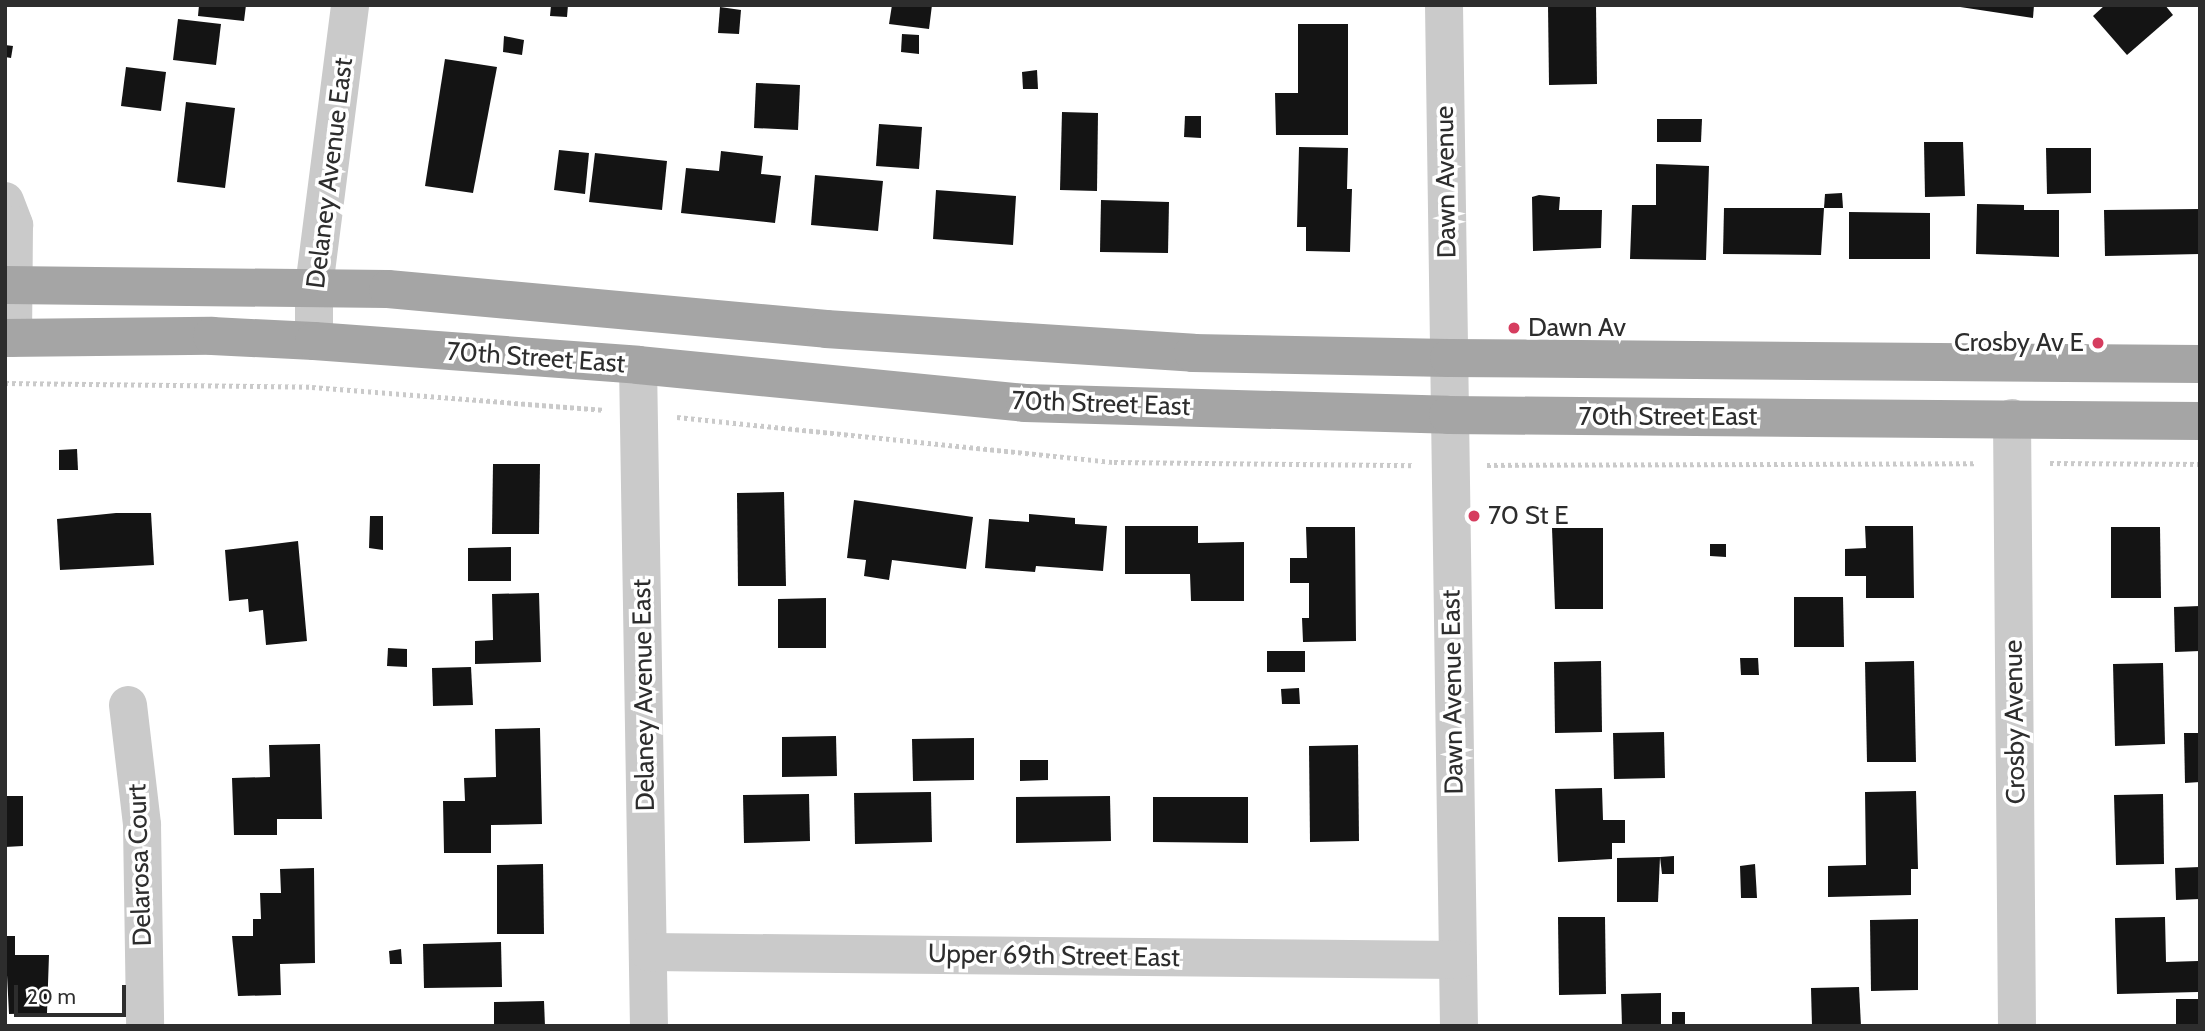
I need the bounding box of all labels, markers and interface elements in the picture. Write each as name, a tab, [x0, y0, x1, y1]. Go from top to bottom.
street label: Delaney Avenue East	[300, 56, 360, 290]
street label: Dawn Avenue	[1429, 105, 1463, 259]
place label: Dawn Av	[1528, 312, 1626, 344]
marker: Dawn Av	[1506, 320, 1522, 336]
place label: Crosby Av E	[1954, 327, 2084, 359]
marker: Crosby Av E	[2090, 335, 2106, 351]
street label: 70th Street East	[446, 336, 626, 380]
street label: 70th Street East	[1011, 385, 1191, 423]
street label: 70th Street East	[1579, 401, 1757, 433]
place label: 70 St E	[1488, 500, 1569, 532]
marker: 70 St E	[1466, 508, 1482, 524]
street label: Delaney Avenue East	[626, 579, 662, 811]
street label: Dawn Avenue East	[1436, 589, 1470, 795]
street label: Crosby Avenue	[1998, 640, 2032, 804]
street label: Delarosa Court	[122, 783, 158, 947]
street label: Upper 69th Street East	[928, 938, 1180, 974]
scale bar	[18, 972, 130, 1016]
text: 20 m	[27, 984, 76, 1009]

